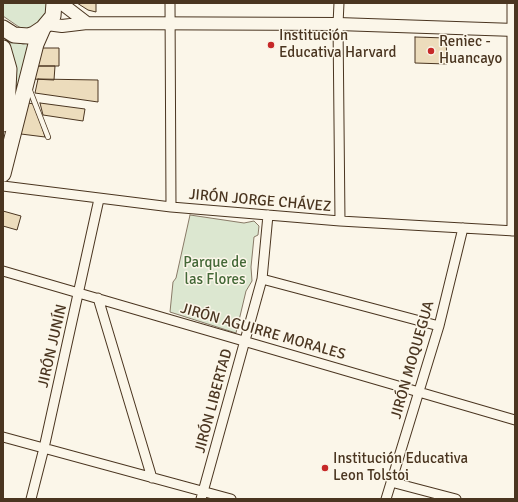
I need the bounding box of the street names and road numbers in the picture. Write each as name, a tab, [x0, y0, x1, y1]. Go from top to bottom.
street label: JIRÓN JORGE CHÁVEZ	[188, 186, 332, 216]
street label: JIRÓN MOQUEGUA	[388, 299, 438, 421]
street label: JIRÓN AGUIRRE MORALES	[178, 300, 348, 364]
street label: JIRÓN JUNÍN	[35, 303, 71, 389]
street label: JIRÓN LIBERTAD	[191, 347, 237, 455]

